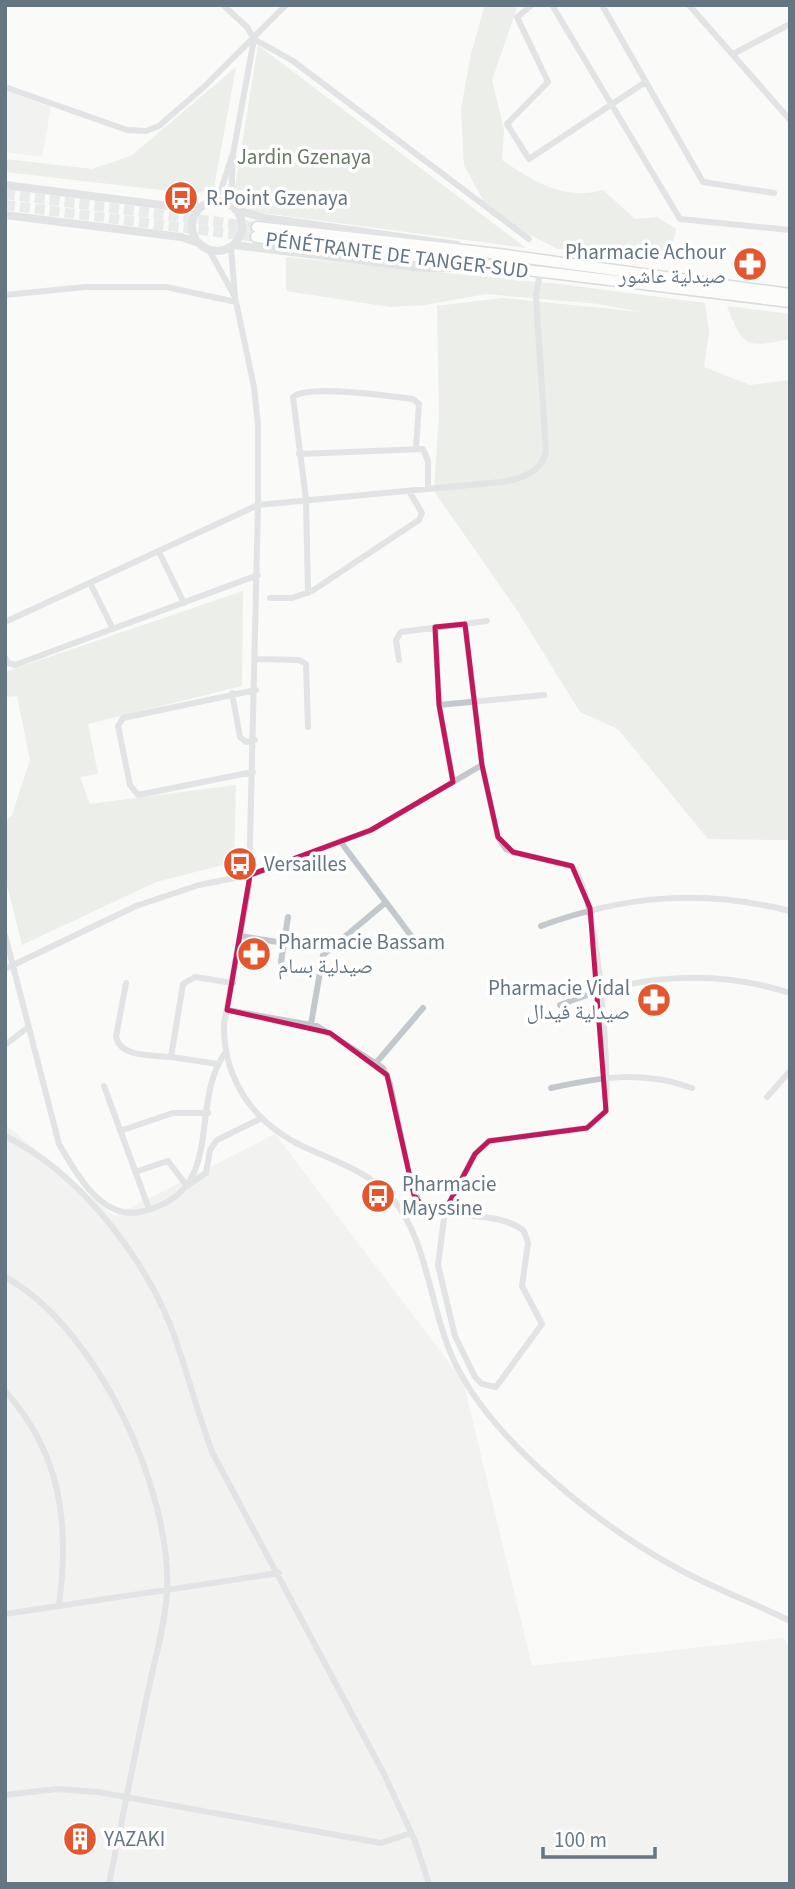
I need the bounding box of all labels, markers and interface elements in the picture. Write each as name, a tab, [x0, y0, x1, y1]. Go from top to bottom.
park label: Jardin Gzenaya	[237, 142, 371, 172]
bus stop icon: R.Point Gzenaya	[162, 179, 200, 217]
place label: R.Point Gzenaya	[206, 183, 348, 213]
street label: PÉNÉTRANTE DE TANGER-SUD	[264, 224, 530, 286]
place label: Pharmacie Achour صيدلية عاشور	[565, 237, 727, 291]
pharmacy icon: Pharmacie Achour صيدلية عاشور	[731, 245, 769, 283]
bus stop icon: Versailles	[221, 845, 259, 883]
place label: Versailles	[264, 849, 347, 879]
place label: Pharmacie Bassam صيدلية بسام	[278, 927, 445, 981]
pharmacy icon: Pharmacie Bassam صيدلية بسام	[235, 935, 273, 973]
place label: Pharmacie Vidal صيدلية فيدال	[488, 973, 630, 1027]
pharmacy icon: Pharmacie Vidal صيدلية فيدال	[635, 981, 673, 1019]
place label: Pharmacie Mayssine	[402, 1169, 496, 1223]
bus stop icon: Pharmacie Mayssine	[359, 1177, 397, 1215]
scale bar	[543, 1815, 655, 1859]
building icon: YAZAKI	[61, 1820, 99, 1858]
place label: YAZAKI	[103, 1824, 165, 1854]
text: 100 m	[554, 1825, 607, 1855]

